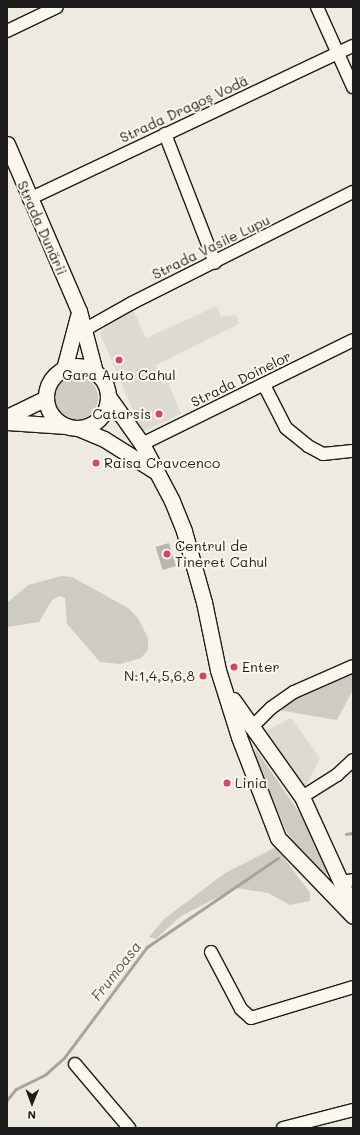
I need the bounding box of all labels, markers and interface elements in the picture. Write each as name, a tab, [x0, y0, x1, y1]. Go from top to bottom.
street label: Strada Dragoș Vodă	[117, 72, 251, 146]
street label: Strada Dunării	[14, 178, 70, 278]
street label: Strada Vasile Lupu	[149, 211, 273, 283]
street label: Strada Doinelor	[188, 347, 294, 411]
marker: Gara Auto Cahul	[114, 355, 124, 365]
place label: Gara Auto Cahul	[62, 367, 176, 383]
place label: Catarsis	[92, 406, 151, 422]
marker: Catarsis	[154, 409, 164, 419]
place label: Raisa Cravcenco	[104, 455, 220, 471]
marker: Raisa Cravcenco	[91, 458, 101, 468]
place label: Centrul de Tineret Cahul	[175, 538, 268, 570]
marker: Centrul de Tineret Cahul	[162, 549, 172, 559]
place label: Enter	[242, 659, 280, 675]
marker: Enter	[229, 662, 239, 672]
place label: N:1,4,5,6,8	[124, 668, 195, 684]
marker: N:1,4,5,6,8	[198, 671, 208, 681]
place label: Linia	[235, 775, 267, 791]
marker: Linia	[222, 778, 232, 788]
water label: Frumoasa	[87, 938, 145, 1004]
north arrow	[12, 1083, 52, 1123]
text: N	[27, 1108, 36, 1123]

